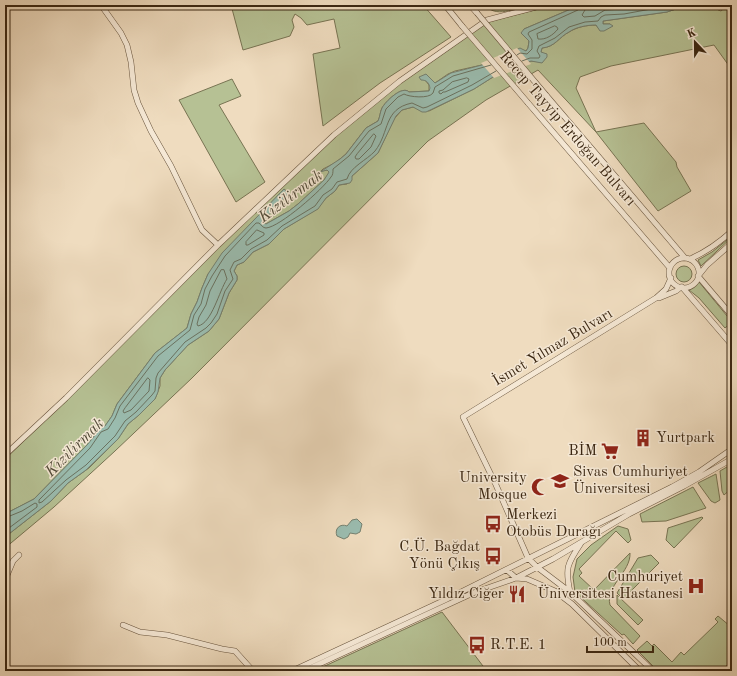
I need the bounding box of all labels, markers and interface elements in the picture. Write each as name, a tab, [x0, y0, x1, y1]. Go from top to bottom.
north arrow	[675, 22, 715, 62]
text: K	[686, 27, 698, 41]
street label: Recep Tayyip Erdoğan Bulvarı	[496, 49, 638, 209]
water label: Kizilirmak	[255, 168, 326, 227]
street label: İsmet Yılmaz Bulvarı	[489, 304, 615, 390]
water label: Kizilirmak	[42, 415, 108, 481]
building icon: Yurtpark	[633, 428, 653, 448]
place label: Yurtpark	[656, 431, 715, 446]
place label: BİM	[568, 441, 597, 459]
supermarket icon: BİM	[600, 441, 620, 461]
place label: Sivas Cumhuriyet Üniversitesi	[573, 465, 688, 497]
place label: University Mosque	[459, 471, 527, 503]
school or university icon: Sivas Cumhuriyet Üniversitesi	[550, 471, 570, 491]
mosque icon: University Mosque	[530, 477, 550, 497]
place label: Merkezi Otobüs Durağı	[506, 508, 601, 540]
bus stop icon: Merkezi Otobüs Durağı	[483, 514, 503, 534]
place label: C.Ü. Bağdat Yönü Çıkış	[399, 537, 480, 572]
bus stop icon: C.Ü. Bağdat Yönü Çıkış	[483, 546, 503, 566]
place label: Cumhuriyet Üniversitesi Hastanesi	[537, 570, 683, 602]
hospital icon: Cumhuriyet Üniversitesi Hastanesi	[686, 576, 706, 596]
restaurant icon: Yıldız Ciğer	[507, 584, 527, 604]
place label: Yıldız Ciğer	[428, 587, 504, 602]
scale bar	[587, 628, 653, 654]
bus stop icon: R.T.E. 1	[467, 635, 487, 655]
text: 100 m	[593, 637, 627, 649]
place label: R.T.E. 1	[490, 638, 546, 653]

